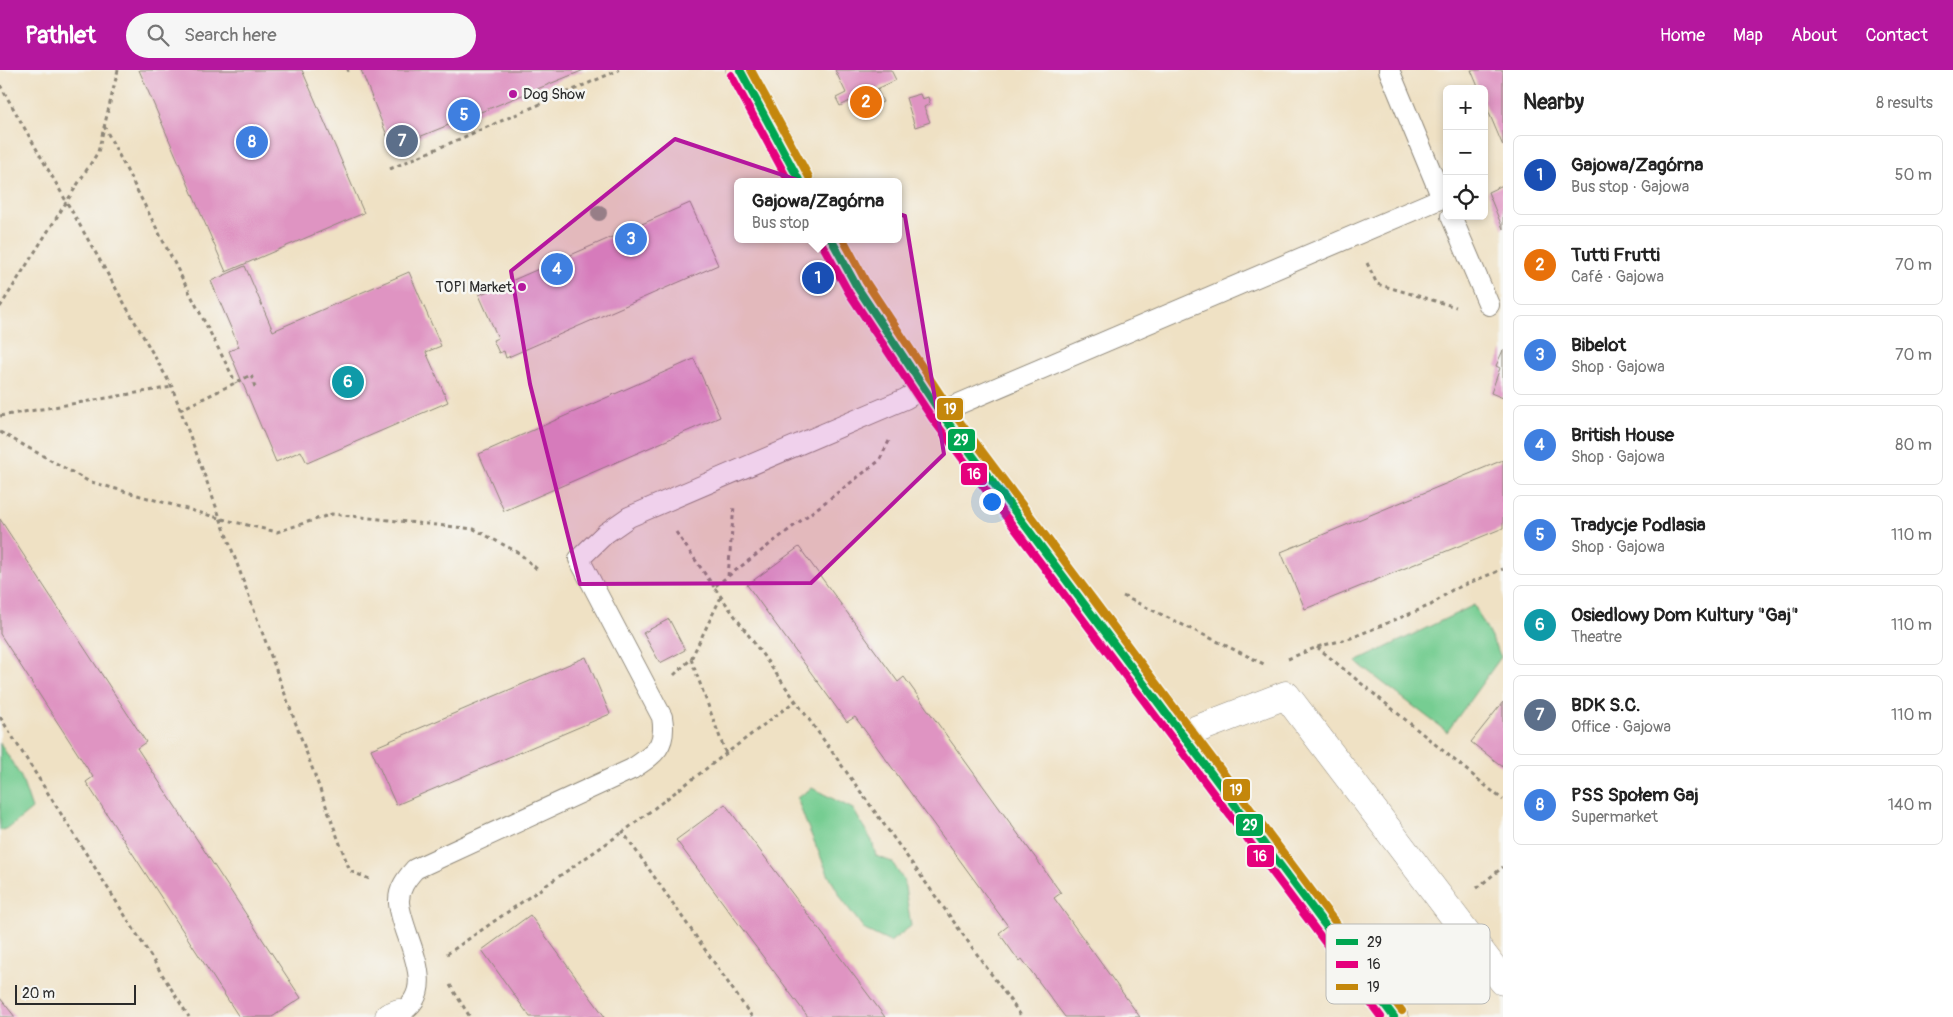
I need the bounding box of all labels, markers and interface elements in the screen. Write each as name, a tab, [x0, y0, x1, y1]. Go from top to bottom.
search box	[126, 13, 476, 58]
text: Pathlet	[25, 21, 96, 50]
icon: search	[144, 21, 172, 49]
text: Search here	[184, 23, 277, 47]
text: Home	[1660, 24, 1705, 47]
text: Map	[1733, 24, 1763, 47]
text: About	[1791, 24, 1837, 47]
text: Contact	[1865, 24, 1928, 47]
pin: 2	[850, 83, 882, 121]
place label: Dog Show	[523, 85, 585, 104]
map controls	[1443, 85, 1488, 220]
button: +	[1443, 85, 1488, 130]
marker: Dog Show	[507, 88, 519, 100]
text: Nearby	[1523, 89, 1584, 116]
text: 8 results	[1876, 93, 1933, 113]
pin: 5	[448, 96, 480, 134]
pin: 7	[386, 122, 418, 160]
pin: 8	[236, 123, 268, 161]
button: −	[1443, 130, 1488, 175]
text: Gajowa/Zagórna	[1571, 153, 1703, 177]
text: 1	[1537, 165, 1543, 185]
text: 50 m	[1895, 165, 1932, 185]
button: locate	[1443, 175, 1488, 220]
text: Bus stop · Gajowa	[1571, 177, 1689, 197]
popup	[734, 178, 902, 243]
text: Gajowa/Zagórna	[752, 189, 884, 213]
text: Bus stop	[752, 213, 809, 233]
pin: 3	[615, 220, 647, 258]
text: Tutti Frutti	[1571, 243, 1660, 267]
pin: 4	[541, 250, 573, 288]
text: 2	[1536, 255, 1544, 275]
text: 70 m	[1895, 255, 1932, 275]
pin: 1	[802, 259, 834, 297]
text: Café · Gajowa	[1571, 267, 1664, 287]
place label: TOPI Market	[436, 278, 513, 297]
marker: TOPI Market	[516, 281, 528, 293]
text: Bibelot	[1571, 333, 1626, 357]
text: 3	[1536, 345, 1544, 365]
text: 70 m	[1895, 345, 1932, 365]
text: Shop · Gajowa	[1571, 357, 1665, 377]
pin: 6	[332, 363, 364, 401]
line badge: 19	[936, 397, 964, 421]
text: 19	[944, 401, 956, 418]
text: British House	[1571, 423, 1674, 447]
line badge: 29	[947, 428, 976, 452]
text: 29	[953, 432, 969, 449]
text: 4	[1535, 435, 1545, 455]
text: 80 m	[1895, 435, 1932, 455]
text: Shop · Gajowa	[1571, 447, 1665, 467]
line badge: 16	[960, 462, 988, 486]
text: 16	[967, 466, 981, 483]
your location	[979, 489, 1005, 515]
text: Tradycje Podlasia	[1571, 513, 1706, 537]
text: 5	[1536, 525, 1544, 545]
text: 110 m	[1891, 525, 1932, 545]
text: Shop · Gajowa	[1571, 537, 1665, 557]
text: Osiedlowy Dom Kultury "Gaj"	[1571, 603, 1799, 627]
text: 6	[1535, 615, 1545, 635]
text: 110 m	[1891, 615, 1932, 635]
text: Theatre	[1571, 627, 1622, 647]
text: BDK S.C.	[1571, 693, 1640, 717]
text: 7	[1536, 705, 1544, 725]
text: 110 m	[1891, 705, 1932, 725]
text: Office · Gajowa	[1571, 717, 1671, 737]
line badge: 19	[1222, 778, 1251, 802]
text: 19	[1230, 782, 1242, 799]
text: PSS Społem Gaj	[1571, 783, 1699, 807]
text: 8	[1536, 795, 1544, 815]
text: 140 m	[1888, 795, 1932, 815]
text: Supermarket	[1571, 807, 1658, 827]
line badge: 29	[1235, 813, 1264, 837]
text: 29	[1242, 817, 1258, 834]
line badge: 16	[1246, 844, 1275, 868]
text: 16	[1253, 848, 1267, 865]
legend	[1326, 924, 1490, 1004]
text: 29	[1367, 934, 1382, 951]
text: 16	[1367, 956, 1381, 973]
text: 19	[1367, 979, 1380, 996]
scale bar	[15, 982, 136, 1005]
text: 20 m	[22, 985, 55, 1002]

